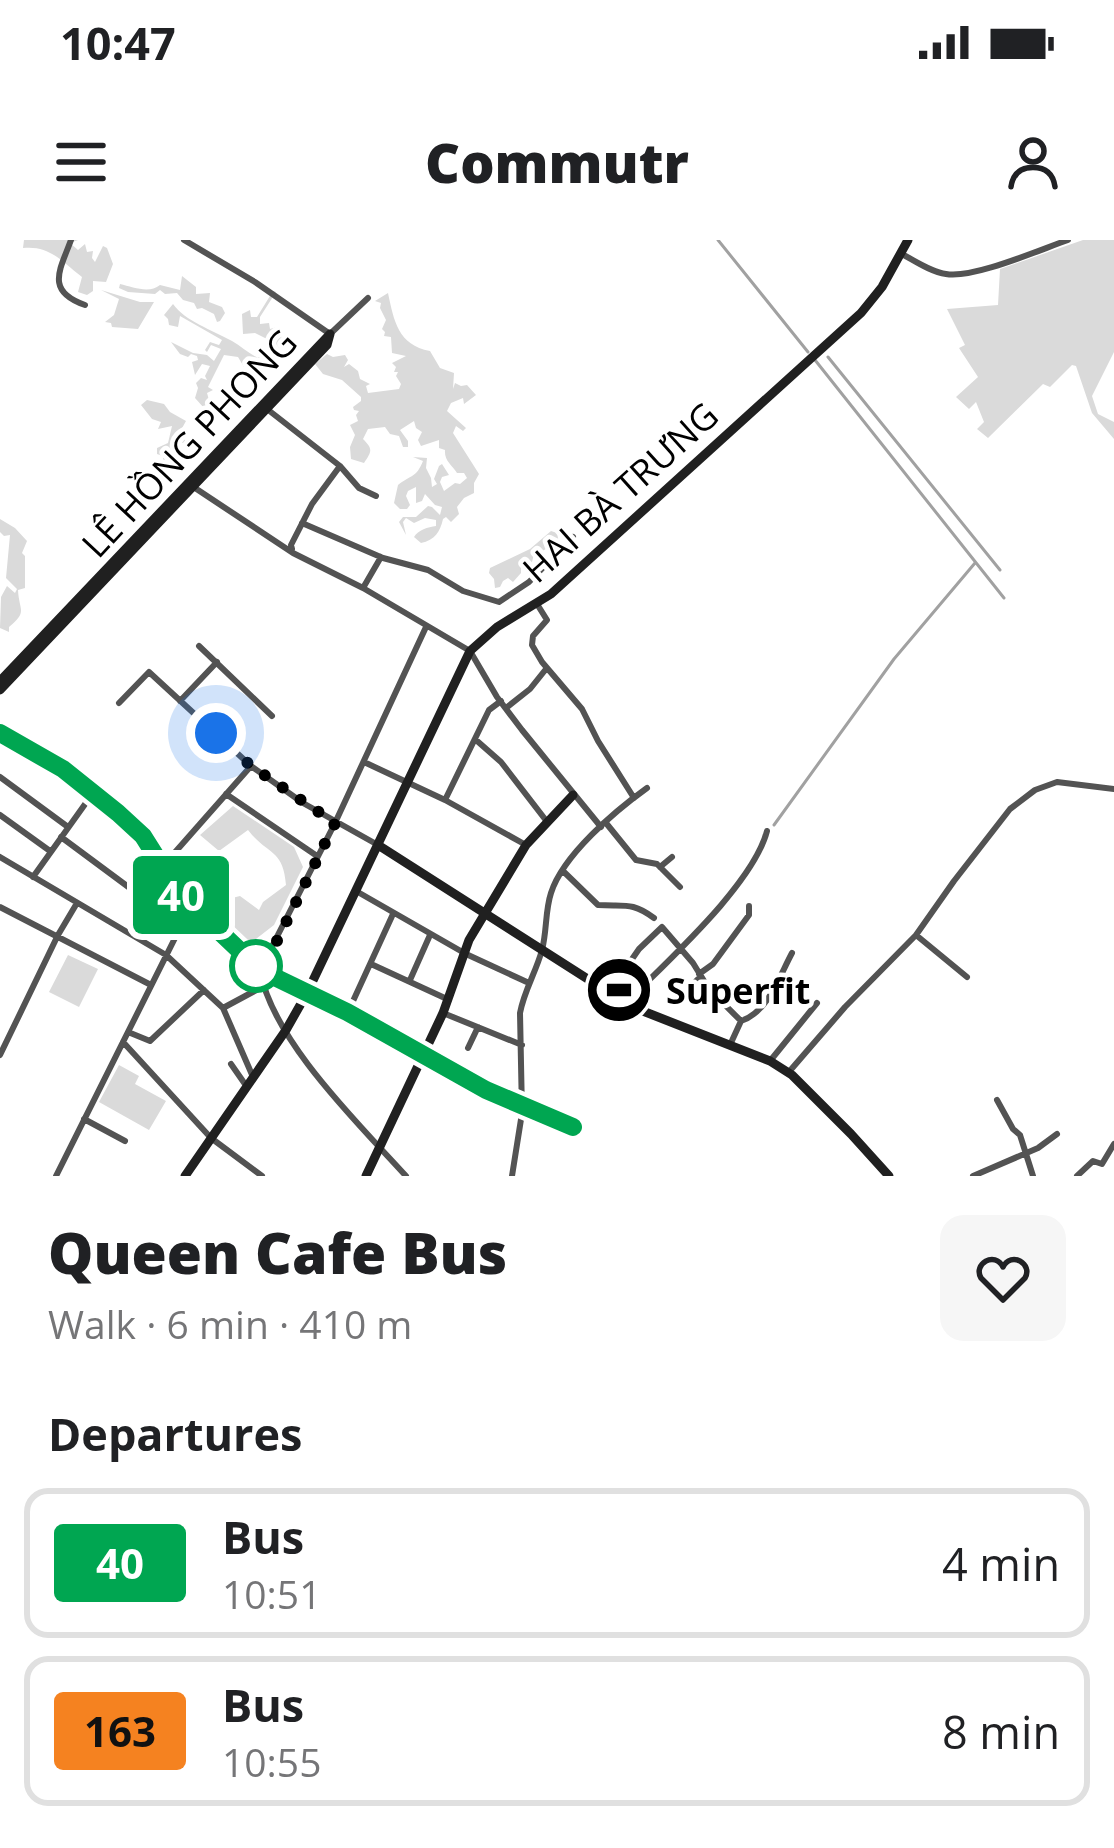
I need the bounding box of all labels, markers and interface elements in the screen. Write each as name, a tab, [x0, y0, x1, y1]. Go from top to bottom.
text: 10:47	[60, 12, 176, 73]
text: Commutr	[425, 125, 689, 199]
icon: menu	[48, 129, 114, 195]
icon: person	[1000, 129, 1066, 195]
street label: LÊ HỒNG PHONG	[71, 318, 307, 568]
street label: HAI BÀ TRƯNG	[512, 391, 728, 593]
your location	[186, 703, 246, 763]
line badge: 40	[127, 856, 235, 934]
text: 40	[157, 866, 205, 923]
unlabelled marker	[231, 941, 281, 991]
sports icon: Superfit	[584, 955, 654, 1025]
place label: Superfit	[666, 966, 810, 1015]
text: Queen Cafe Bus	[48, 1213, 507, 1291]
button: heart	[940, 1215, 1066, 1341]
text: Walk · 6 min · 410 m	[48, 1297, 412, 1350]
text: Departures	[48, 1403, 303, 1464]
text: Bus	[222, 1506, 304, 1567]
text: 4 min	[942, 1533, 1060, 1594]
text: 40	[96, 1534, 144, 1591]
text: 10:51	[222, 1567, 321, 1620]
text: Bus	[222, 1674, 304, 1735]
text: 8 min	[942, 1701, 1060, 1762]
text: 163	[84, 1702, 156, 1759]
text: 10:55	[222, 1735, 321, 1788]

